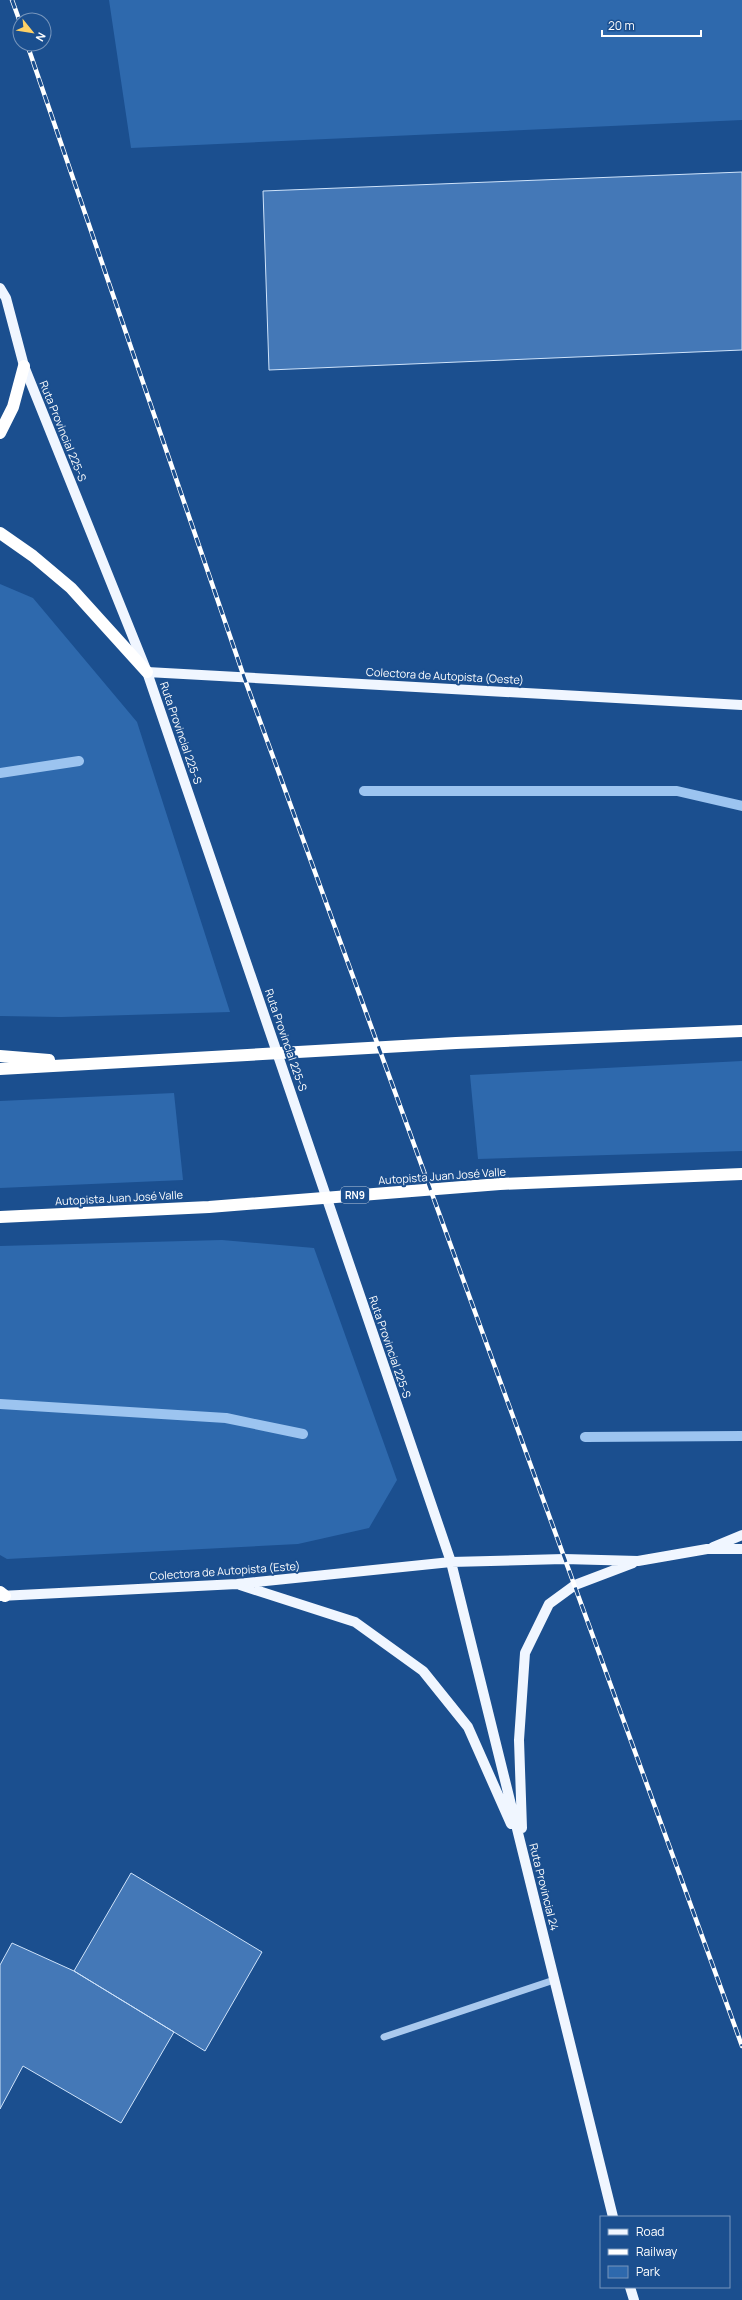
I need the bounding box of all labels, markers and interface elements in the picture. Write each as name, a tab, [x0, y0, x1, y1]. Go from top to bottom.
north arrow	[12, 12, 52, 52]
scale bar	[602, 12, 701, 38]
text: 20 m	[608, 17, 635, 34]
text: N	[33, 30, 50, 45]
street label: Ruta Provincial 225-S	[36, 378, 91, 484]
street label: Colectora de Autopista (Oeste)	[366, 664, 524, 687]
street label: Ruta Provincial 225-S	[157, 680, 206, 786]
street label: Ruta Provincial 225-S	[262, 987, 311, 1093]
street label: Autopista Juan José Valle	[378, 1164, 507, 1187]
street label: Autopista Juan José Valle	[55, 1187, 184, 1208]
road number: RN9	[341, 1187, 369, 1203]
street label: Ruta Provincial 225-S	[366, 1294, 415, 1400]
street label: Colectora de Autopista (Este)	[149, 1558, 301, 1583]
street label: Ruta Provincial 24	[526, 1842, 563, 1932]
legend	[600, 2216, 730, 2288]
text: Road	[636, 2223, 664, 2240]
text: Railway	[636, 2243, 678, 2260]
text: Park	[636, 2263, 661, 2280]

